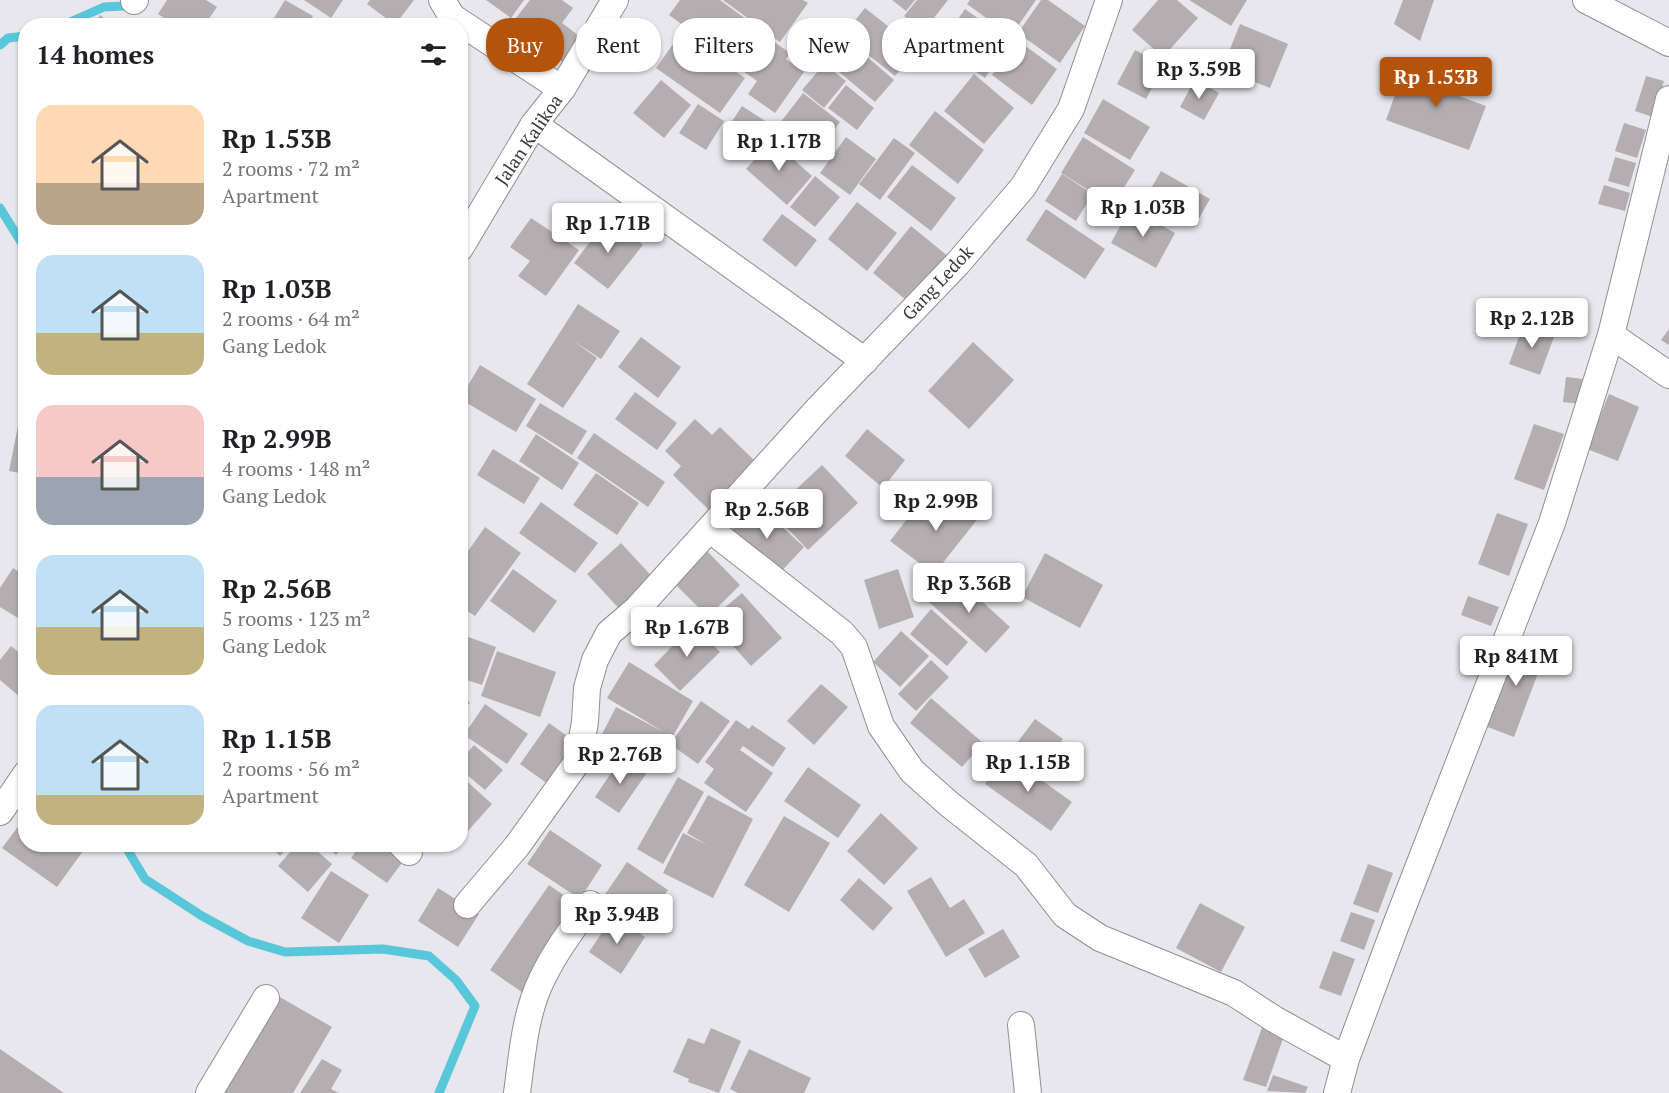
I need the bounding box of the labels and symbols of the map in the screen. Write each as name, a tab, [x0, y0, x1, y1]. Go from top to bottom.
pin: Rp 3.59B	[1137, 49, 1261, 100]
pin: Rp 1.53B	[1374, 57, 1498, 108]
street label: Jalan Kalikoa	[489, 89, 567, 189]
pin: Rp 1.17B	[717, 121, 841, 172]
pin: Rp 1.03B	[1081, 187, 1205, 238]
pin: Rp 1.71B	[546, 203, 670, 254]
street label: Gang Ledok	[896, 239, 979, 325]
pin: Rp 2.12B	[1470, 298, 1594, 349]
pin: Rp 2.99B	[874, 481, 998, 532]
pin: Rp 2.56B	[705, 489, 829, 540]
pin: Rp 3.36B	[907, 563, 1031, 614]
pin: Rp 1.67B	[625, 607, 749, 658]
pin: Rp 841M	[1461, 636, 1571, 687]
pin: Rp 2.76B	[558, 734, 682, 785]
pin: Rp 1.15B	[966, 742, 1090, 793]
pin: Rp 3.94B	[555, 894, 679, 945]

